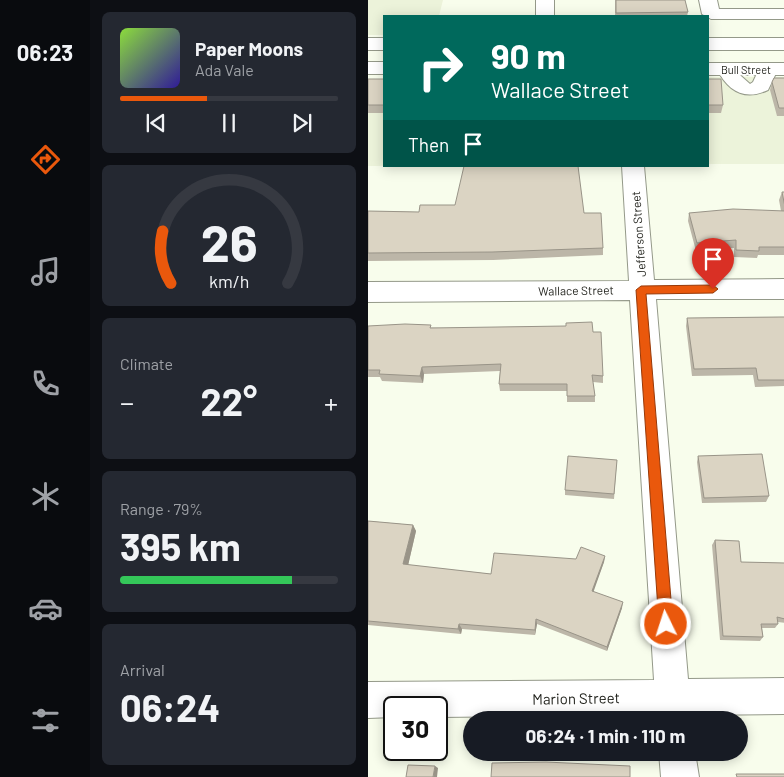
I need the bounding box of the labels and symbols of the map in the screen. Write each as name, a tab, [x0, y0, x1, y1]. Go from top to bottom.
street label: Bull Street	[721, 63, 771, 76]
street label: Jefferson Street	[628, 191, 648, 277]
pin	[692, 238, 734, 289]
street label: Wallace Street	[538, 282, 614, 298]
position arrow	[639, 597, 691, 649]
street label: Marion Street	[532, 688, 620, 708]
speed limit sign: 30	[383, 696, 448, 761]

